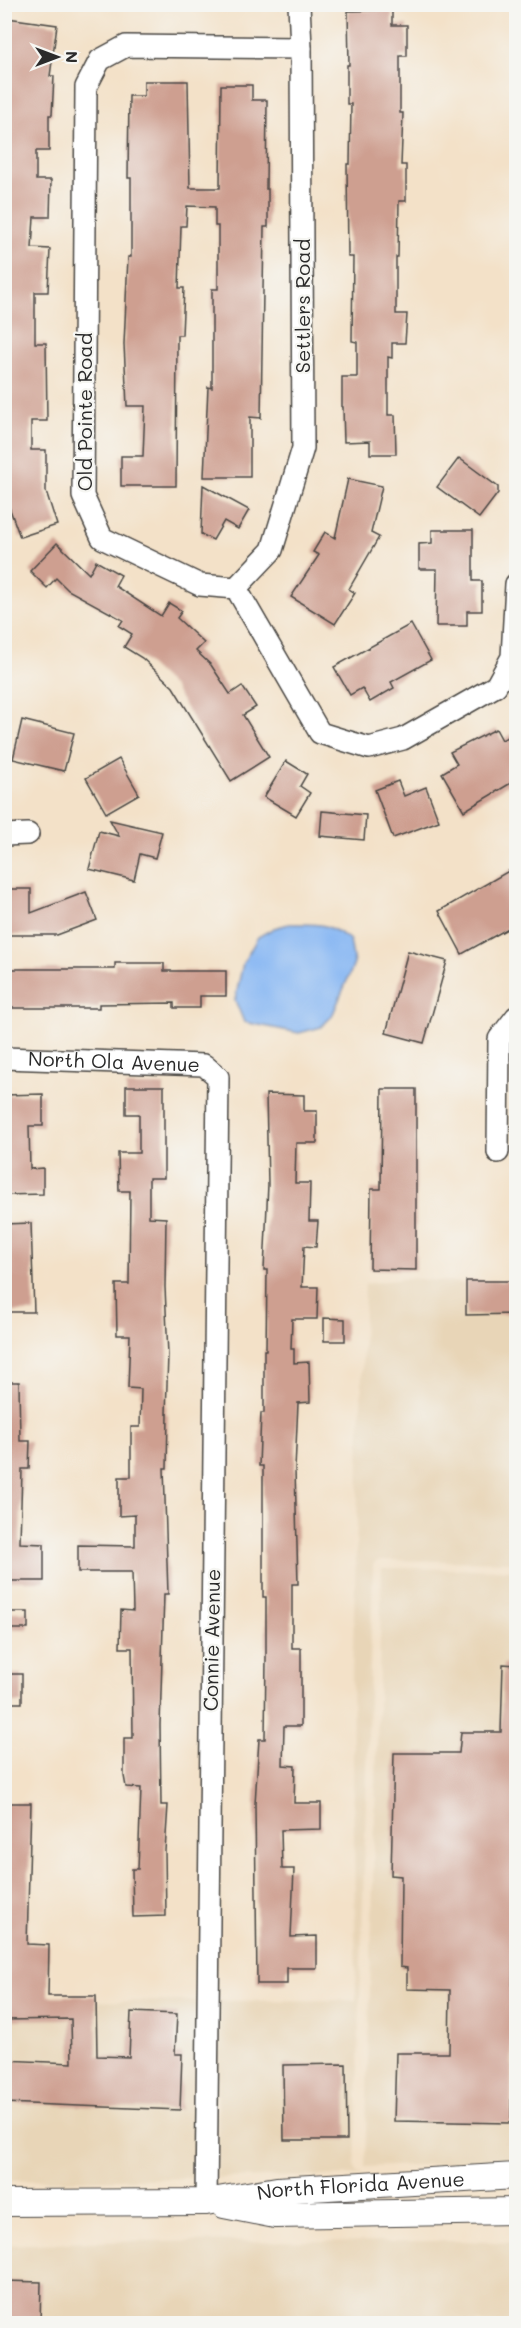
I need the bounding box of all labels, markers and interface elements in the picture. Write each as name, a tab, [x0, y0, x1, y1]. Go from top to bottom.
north arrow	[27, 27, 87, 87]
text: N	[62, 51, 83, 63]
street label: Settlers Road	[289, 239, 315, 373]
street label: Old Pointe Road	[71, 333, 97, 491]
street label: North Ola Avenue	[27, 1045, 200, 1077]
street label: Connie Avenue	[197, 1569, 225, 1711]
street label: North Florida Avenue	[255, 2165, 466, 2205]

